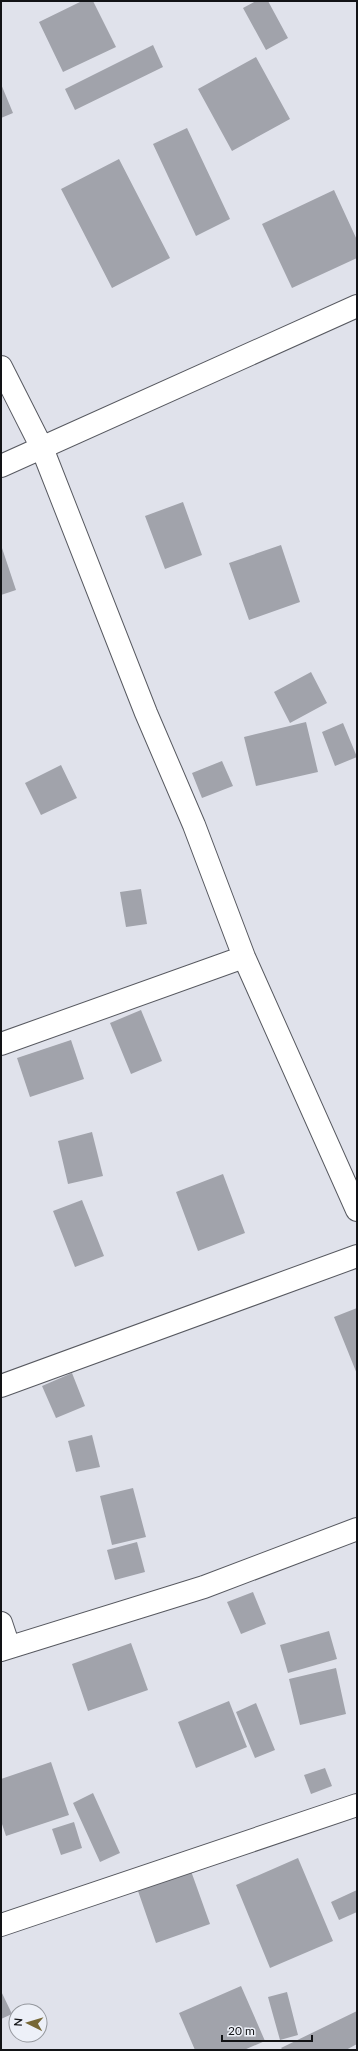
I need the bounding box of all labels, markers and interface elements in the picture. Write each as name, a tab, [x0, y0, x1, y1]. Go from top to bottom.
north arrow	[8, 2003, 48, 2043]
text: N	[11, 2017, 24, 2027]
scale bar	[222, 2017, 312, 2043]
text: 20 m	[228, 2023, 255, 2038]

